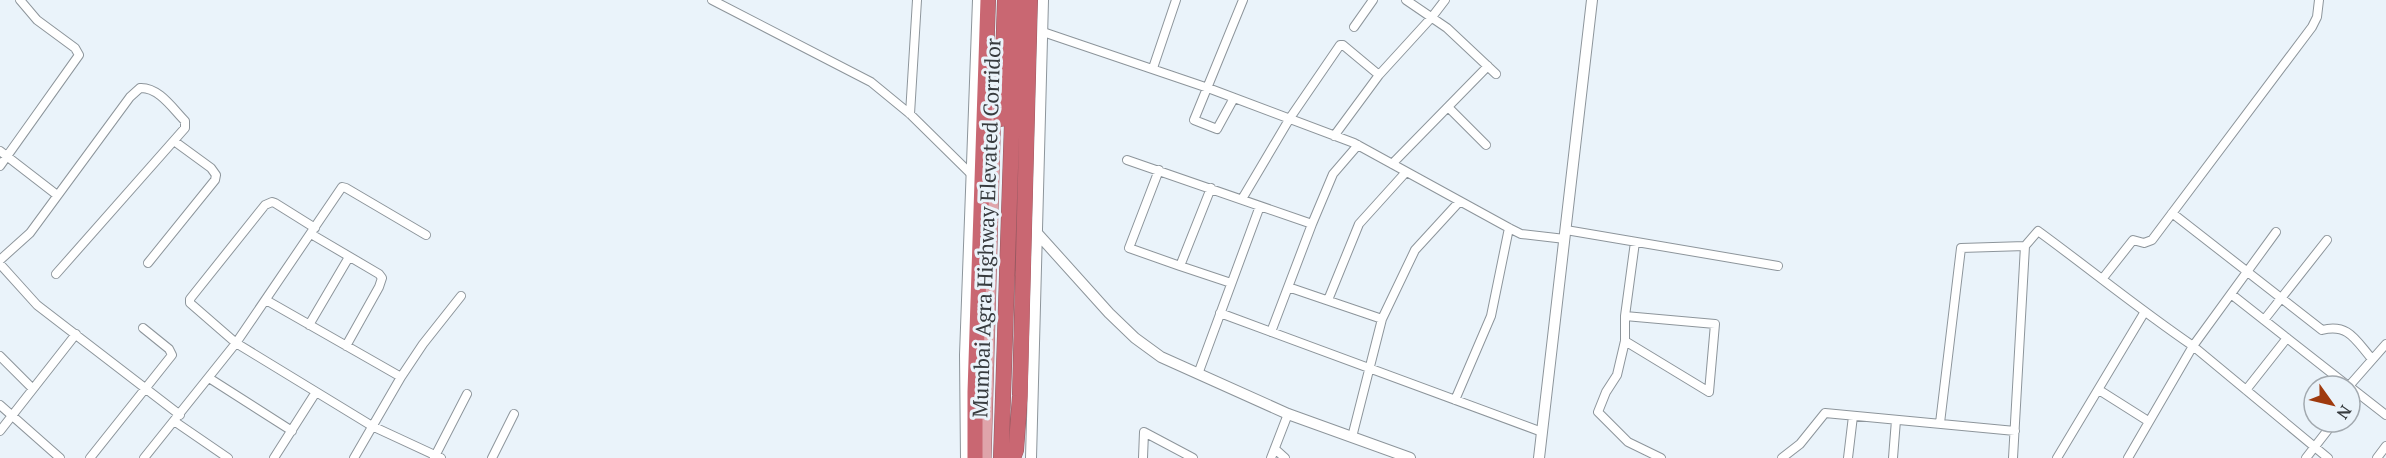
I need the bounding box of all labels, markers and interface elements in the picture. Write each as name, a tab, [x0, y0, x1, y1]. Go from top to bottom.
street label: Mumbai Agra Highway Elevated Corridor	[965, 38, 1007, 418]
north arrow	[2302, 374, 2362, 434]
text: N	[2332, 401, 2357, 424]

